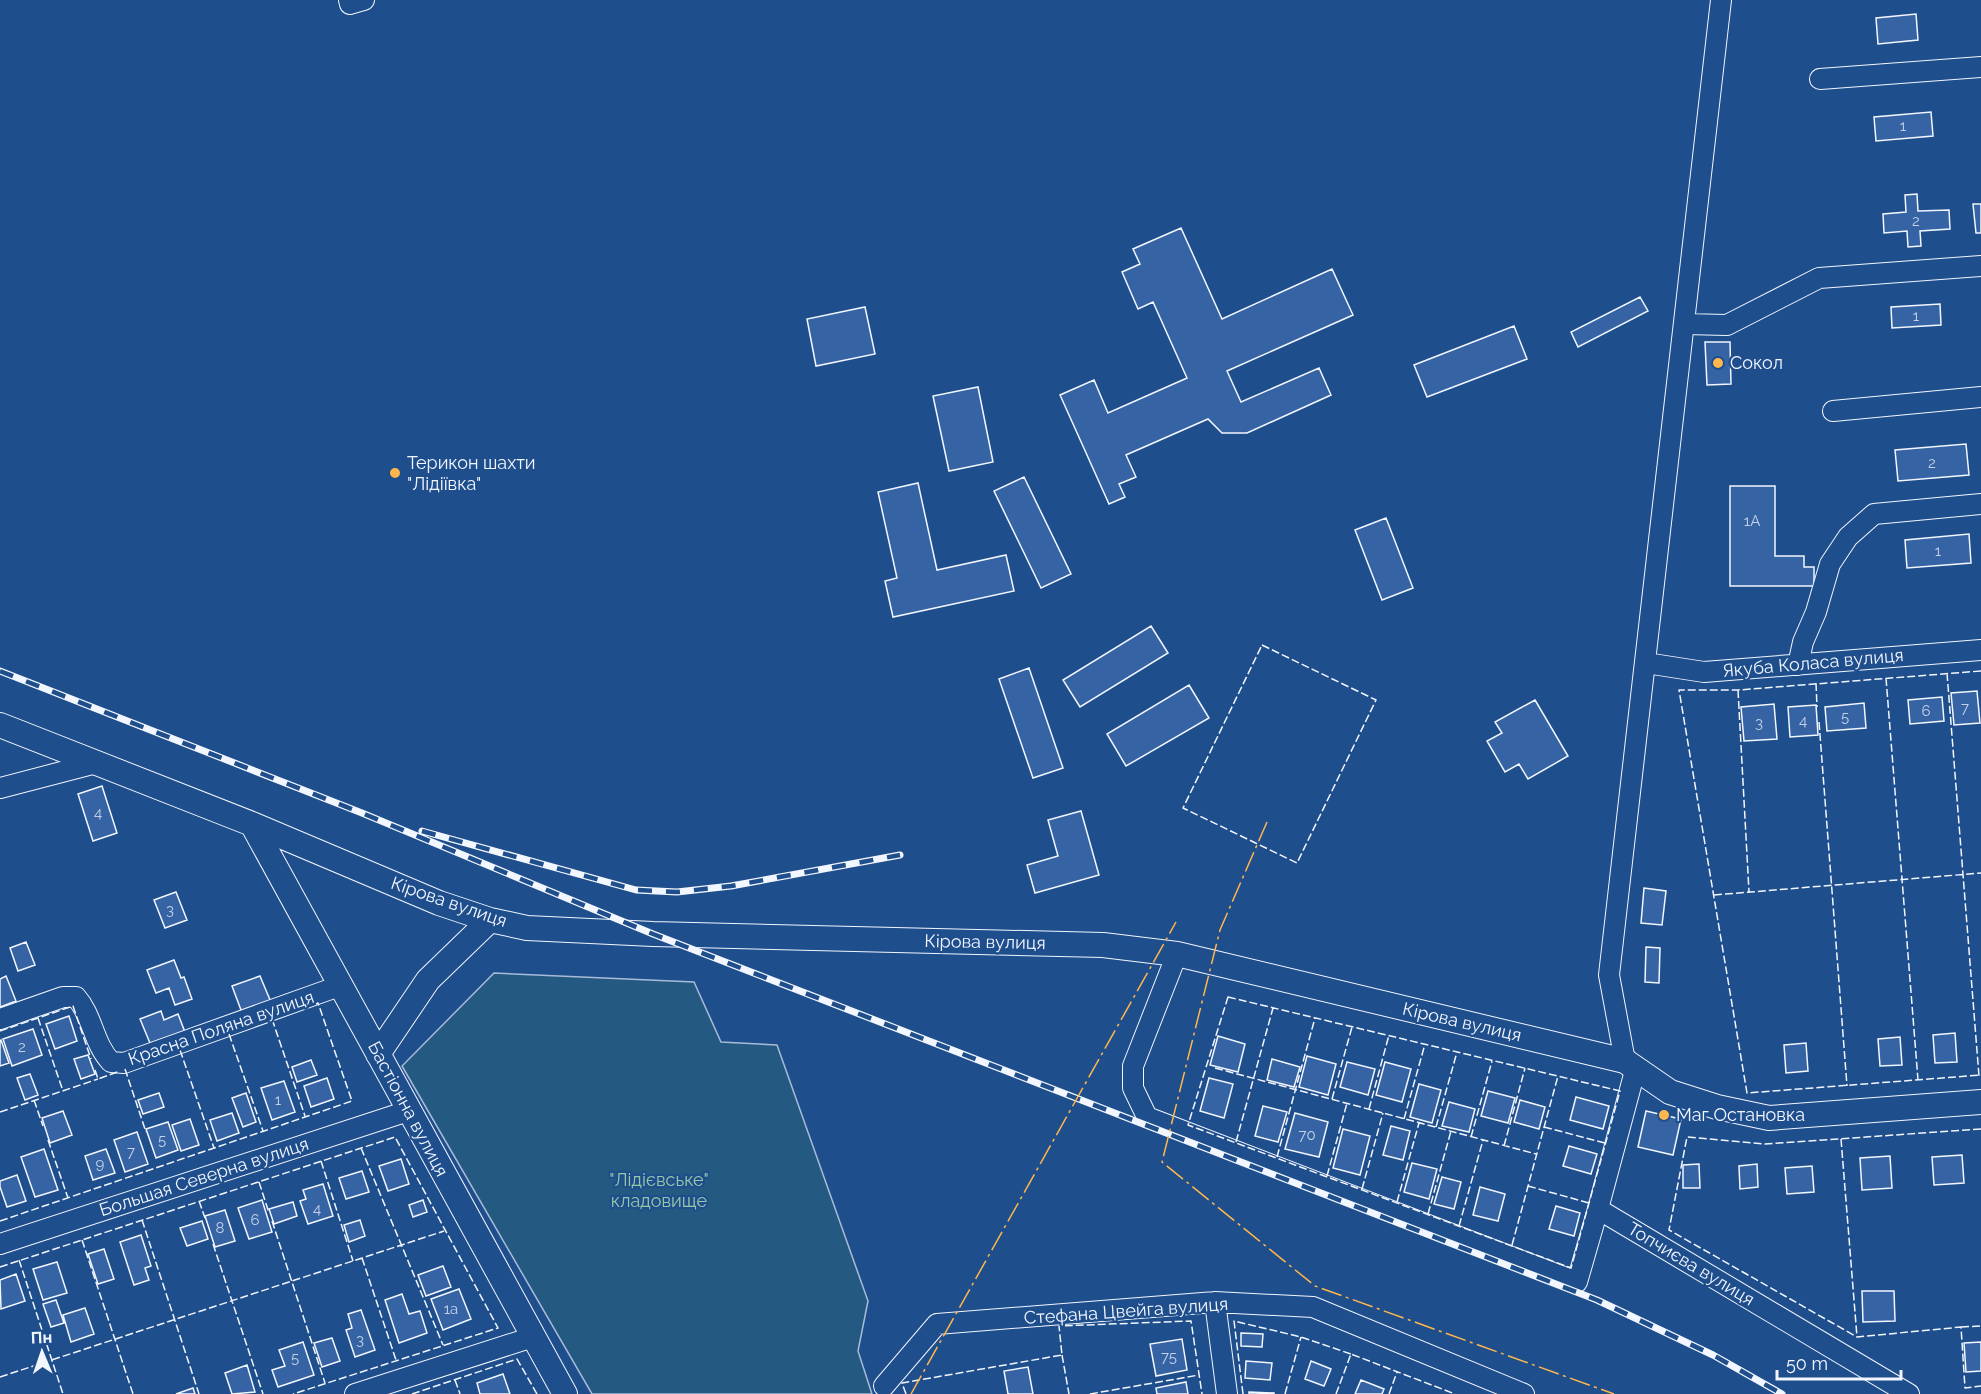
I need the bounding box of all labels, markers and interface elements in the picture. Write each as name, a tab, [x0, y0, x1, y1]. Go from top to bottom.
house number: 1	[1900, 117, 1907, 135]
house number: 2	[1912, 212, 1920, 230]
house number: 1	[1913, 307, 1920, 325]
place label: Сокол	[1730, 352, 1783, 373]
marker: Сокол	[1711, 356, 1725, 370]
place label: Терикон шахти "Лідіївка"	[407, 452, 536, 494]
house number: 2	[1928, 454, 1936, 472]
marker: Терикон шахти "Лідіївка"	[388, 466, 402, 480]
house number: 1А	[1744, 512, 1760, 530]
house number: 1	[1935, 542, 1942, 560]
street label: Якуба Коласа вулиця	[1721, 644, 1904, 681]
house number: 7	[1961, 699, 1969, 717]
house number: 6	[1921, 702, 1931, 720]
house number: 5	[1841, 708, 1849, 726]
house number: 4	[1799, 712, 1807, 730]
house number: 3	[1755, 714, 1763, 732]
house number: 4	[94, 804, 102, 822]
street label: Кірова вулиця	[388, 872, 510, 931]
house number: 3	[166, 901, 174, 919]
street label: Кірова вулиця	[924, 930, 1046, 953]
street label: Красна Поляна вулиця	[125, 986, 317, 1069]
street label: Кірова вулиця	[1401, 998, 1524, 1045]
house number: 2	[18, 1038, 26, 1056]
street label: Бастіонна вулиця	[364, 1038, 453, 1180]
house number: 1	[275, 1091, 282, 1109]
place label: Маг Остановка	[1676, 1104, 1805, 1125]
marker: Маг Остановка	[1657, 1108, 1671, 1122]
house number: 70	[1298, 1126, 1316, 1144]
house number: 5	[158, 1131, 166, 1149]
street label: Большая Северна вулиця	[97, 1133, 311, 1220]
house number: 7	[127, 1143, 135, 1161]
house number: 9	[96, 1155, 105, 1173]
park label: "Лідієвське" кладовище	[609, 1169, 709, 1211]
house number: 4	[313, 1200, 321, 1218]
house number: 6	[250, 1211, 260, 1229]
street label: Топчиєва вулиця	[1624, 1217, 1758, 1310]
house number: 8	[216, 1219, 225, 1237]
street label: Стефана Цвейга вулиця	[1023, 1293, 1229, 1328]
house number: 1а	[444, 1300, 458, 1318]
north arrow	[12, 1322, 72, 1382]
text: Пн	[31, 1328, 52, 1347]
house number: 3	[356, 1331, 364, 1349]
scale bar	[1777, 1343, 1902, 1381]
house number: 75	[1161, 1348, 1177, 1366]
house number: 5	[291, 1349, 299, 1367]
text: 50 m	[1786, 1353, 1828, 1374]

